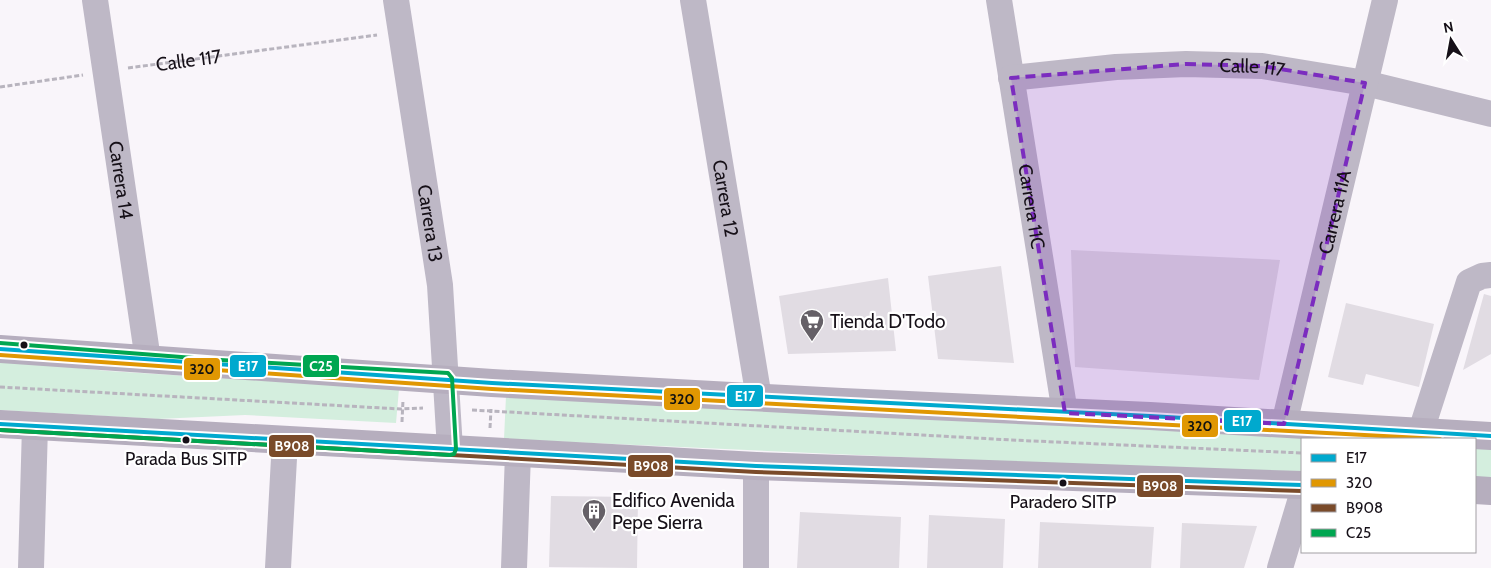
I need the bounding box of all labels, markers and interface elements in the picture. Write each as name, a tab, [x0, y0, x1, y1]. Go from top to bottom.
north arrow	[1426, 15, 1476, 65]
text: N	[1442, 17, 1455, 37]
street label: Calle 117	[154, 45, 223, 76]
street label: Calle 117	[1219, 54, 1287, 82]
street label: Carrera 14	[104, 139, 138, 221]
street label: Carrera 12	[708, 158, 743, 239]
street label: Carrera 11C	[1013, 162, 1050, 251]
street label: Carrera 11A	[1314, 167, 1356, 256]
street label: Carrera 13	[413, 183, 447, 264]
supermarket icon: Tienda D'Todo	[799, 308, 825, 342]
place label: Tienda D'Todo	[830, 310, 945, 333]
unlabelled marker	[19, 340, 29, 350]
line badge: E17	[229, 354, 267, 378]
line badge: C25	[302, 354, 340, 378]
line badge: 320	[183, 357, 221, 381]
text: E17	[238, 357, 259, 375]
text: C25	[309, 357, 333, 375]
text: 320	[190, 360, 215, 378]
line badge: E17	[726, 384, 764, 408]
line badge: 320	[663, 387, 701, 411]
text: E17	[735, 387, 756, 405]
text: 320	[670, 390, 695, 408]
line badge: E17	[1223, 409, 1262, 433]
text: E17	[1232, 412, 1253, 430]
line badge: 320	[1181, 414, 1219, 438]
text: 320	[1188, 417, 1213, 435]
line badge: B908	[268, 434, 315, 458]
marker: Parada Bus SITP	[181, 435, 191, 445]
text: B908	[275, 437, 309, 455]
legend	[1301, 438, 1476, 553]
place label: Parada Bus SITP	[125, 448, 247, 470]
text: E17	[1346, 449, 1367, 467]
line badge: B908	[627, 454, 674, 478]
text: B908	[634, 457, 668, 475]
line badge: B908	[1136, 474, 1184, 498]
text: 320	[1346, 474, 1372, 492]
text: B908	[1143, 477, 1177, 495]
marker: Paradero SITP	[1058, 478, 1068, 488]
place label: Edifico Avenida Pepe Sierra	[612, 489, 735, 534]
place label: Paradero SITP	[1010, 491, 1116, 513]
building icon: Edifico Avenida Pepe Sierra	[581, 498, 607, 532]
text: B908	[1346, 499, 1383, 517]
text: C25	[1346, 524, 1371, 542]

